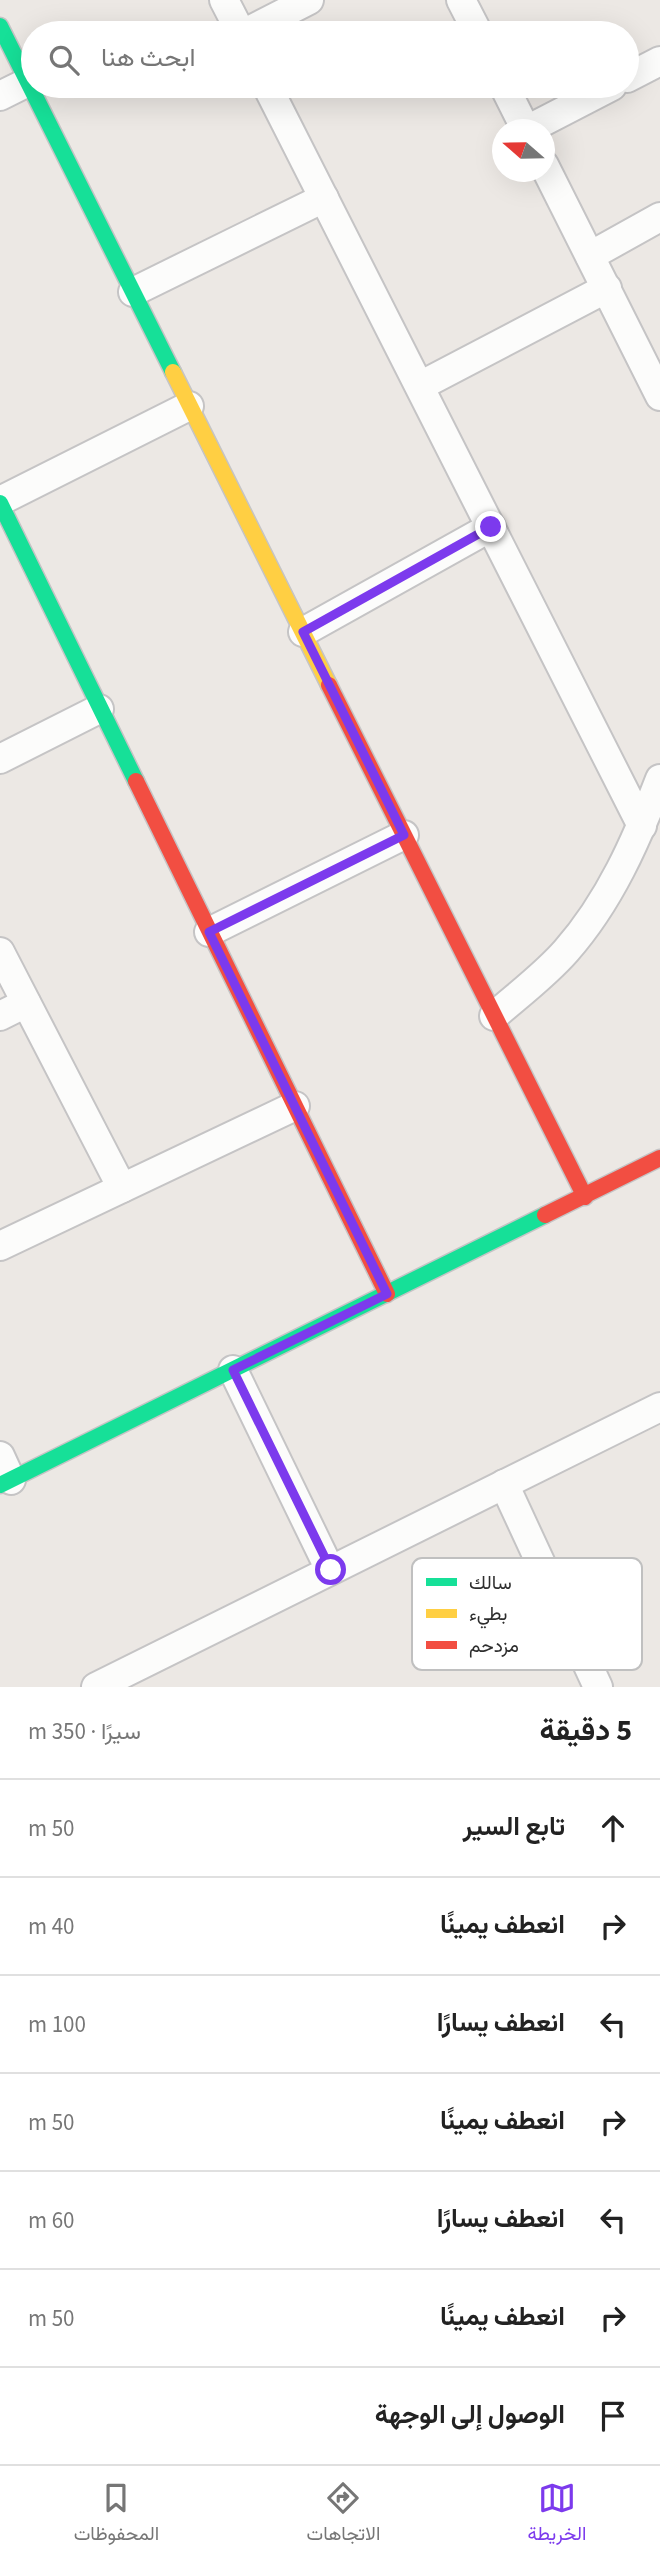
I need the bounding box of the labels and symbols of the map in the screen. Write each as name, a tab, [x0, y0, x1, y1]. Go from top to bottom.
north arrow	[492, 119, 555, 182]
route end	[475, 511, 506, 542]
route start	[315, 1554, 346, 1585]
legend	[412, 1558, 642, 1670]
text: سالك	[469, 1570, 512, 1597]
text: بطيء	[469, 1601, 507, 1629]
text: مزدحم	[469, 1633, 519, 1660]

